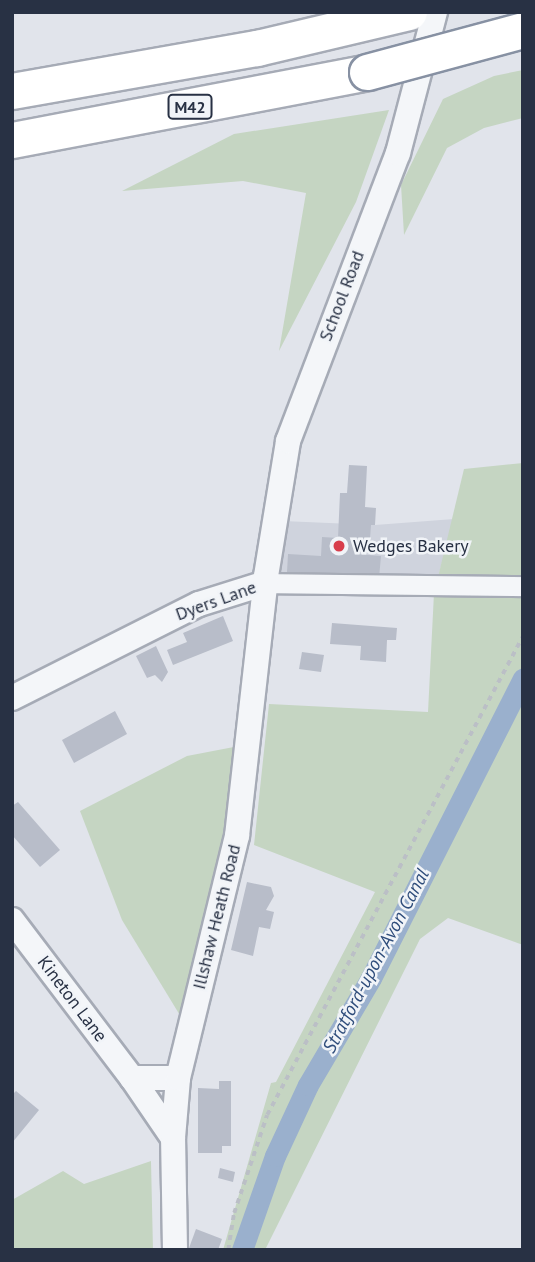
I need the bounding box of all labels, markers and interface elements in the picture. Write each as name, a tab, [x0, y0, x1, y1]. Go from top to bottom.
road number: M42	[167, 94, 213, 120]
street label: School Road	[315, 248, 369, 344]
place label: Wedges Bakery	[353, 535, 469, 557]
marker: Wedges Bakery	[331, 538, 347, 554]
street label: Dyers Lane	[173, 576, 259, 626]
street label: Illshaw Heath Road	[188, 842, 246, 992]
water label: Stratford-upon-Avon Canal	[318, 865, 434, 1057]
street label: Kineton Lane	[33, 952, 111, 1046]

